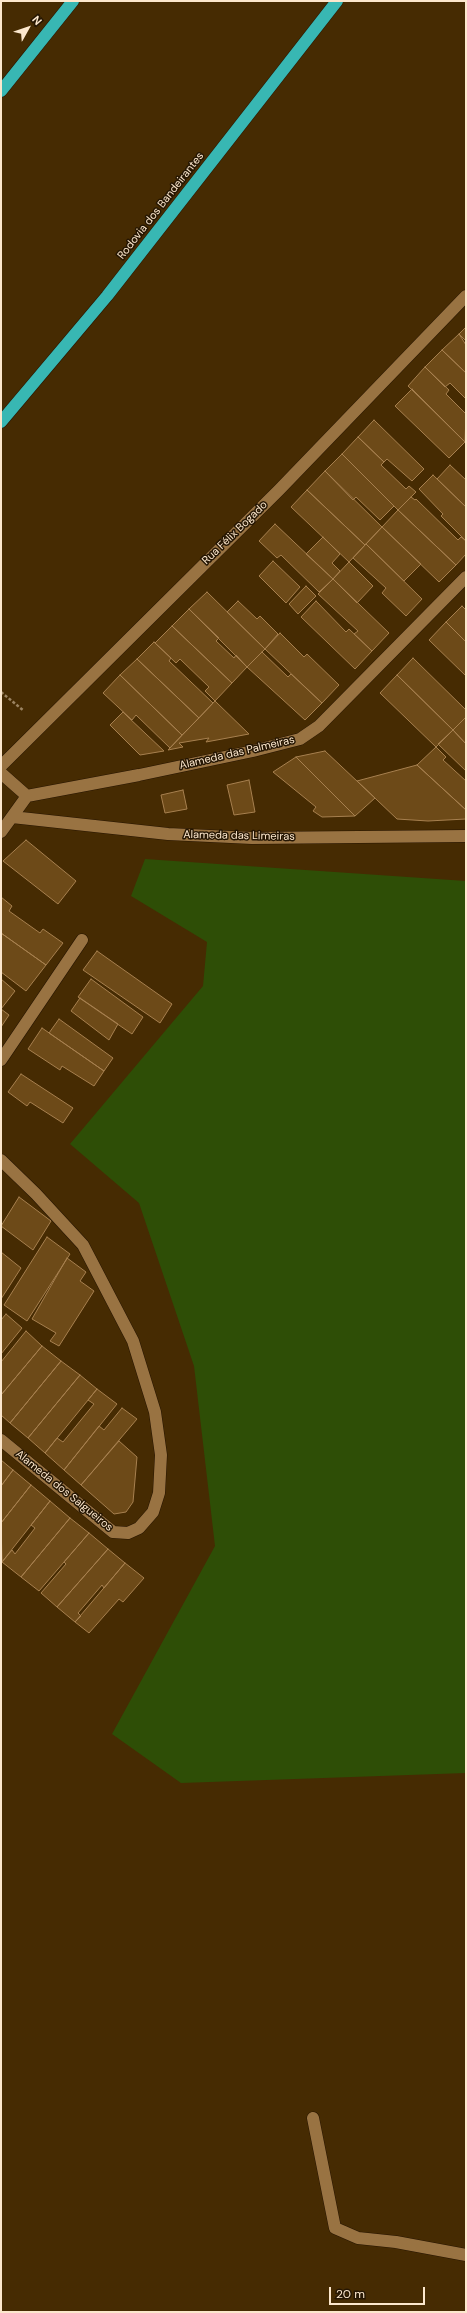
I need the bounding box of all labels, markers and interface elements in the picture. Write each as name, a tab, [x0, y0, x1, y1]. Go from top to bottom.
north arrow	[8, 8, 48, 48]
text: N	[29, 13, 45, 28]
street label: Rodovia dos Bandeirantes	[115, 150, 207, 262]
street label: Rua Félix Bogado	[200, 499, 270, 567]
street label: Alameda das Palmeiras	[178, 733, 296, 773]
street label: Alameda das Limeiras	[183, 828, 295, 844]
street label: Alameda dos Salgueiros	[13, 1448, 115, 1534]
scale bar	[331, 2279, 427, 2305]
text: 20 m	[336, 2286, 365, 2302]

